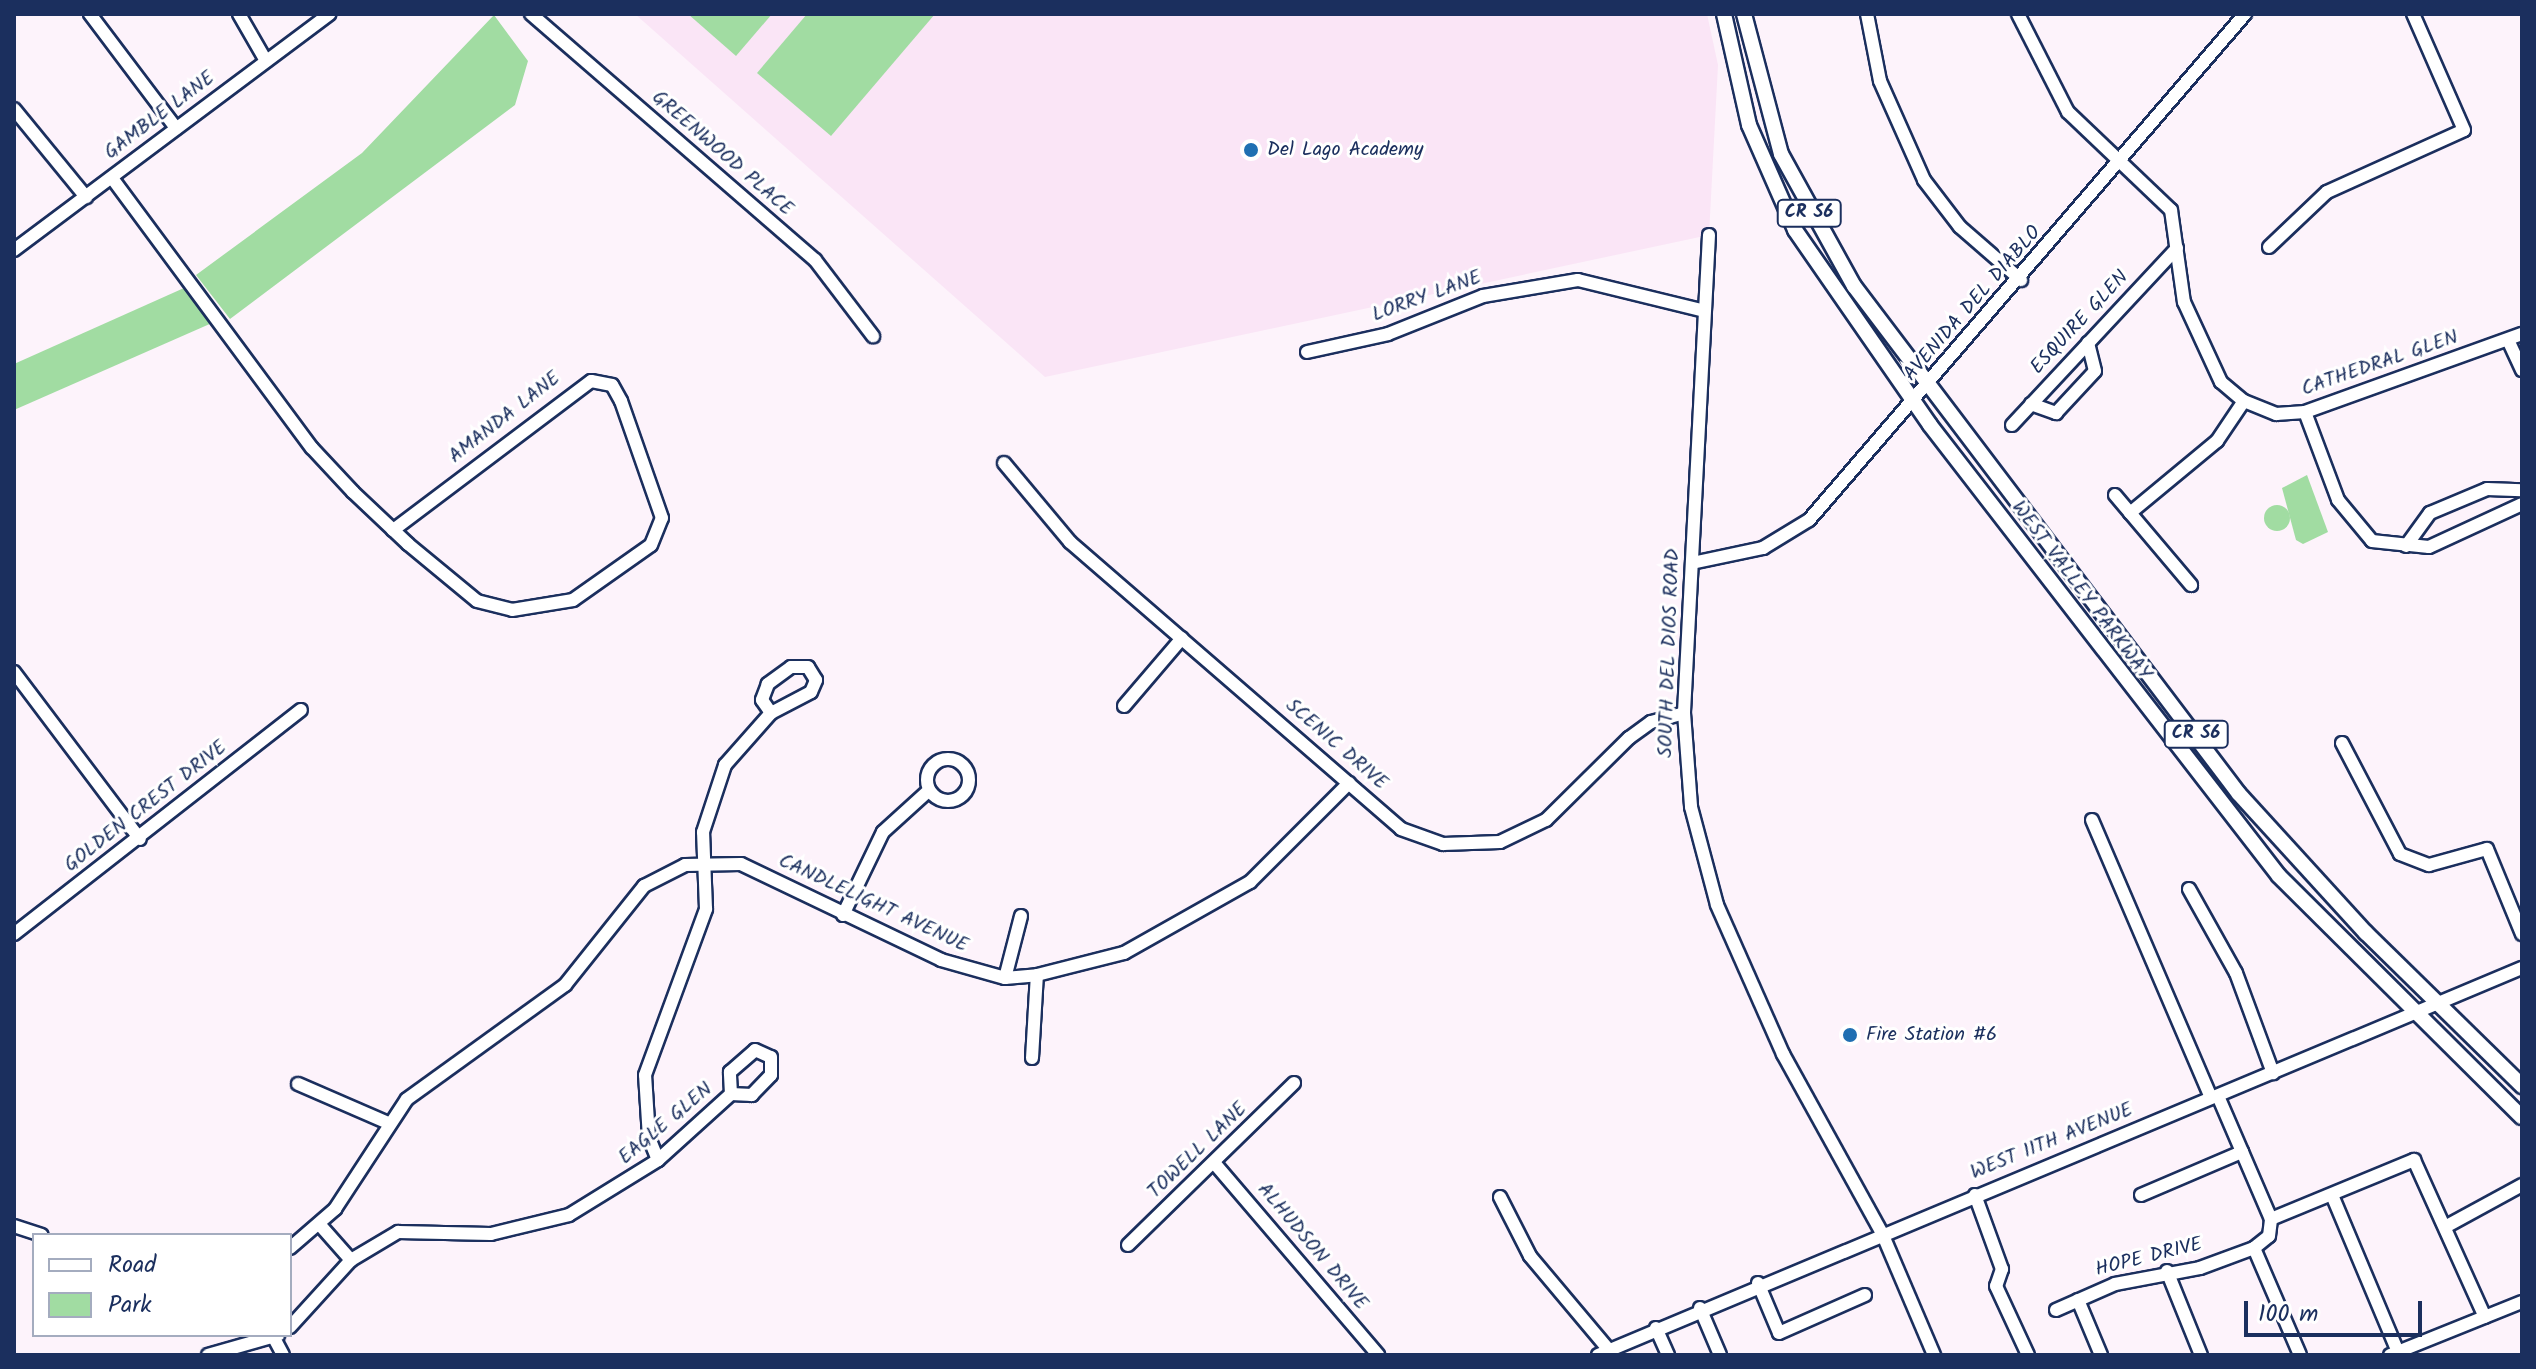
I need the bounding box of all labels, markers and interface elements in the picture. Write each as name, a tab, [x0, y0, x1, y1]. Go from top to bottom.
street label: GAMBLE LANE	[100, 67, 220, 165]
street label: GREENWOOD PLACE	[646, 86, 798, 222]
place label: Del Lago Academy	[1267, 138, 1423, 162]
marker: Del Lago Academy	[1242, 141, 1260, 159]
road number: CR S6	[1775, 199, 1843, 227]
street label: AVENIDA DEL DIABLO	[1899, 221, 2047, 387]
street label: LORRY LANE	[1369, 266, 1485, 328]
street label: ESQUIRE GLEN	[2026, 266, 2134, 380]
street label: CATHEDRAL GLEN	[2299, 326, 2461, 402]
street label: AMANDA LANE	[444, 367, 566, 469]
street label: WEST VALLEY PARKWAY	[2006, 497, 2156, 685]
street label: SOUTH DEL DIOS ROAD	[1654, 548, 1686, 758]
street label: SCENIC DRIVE	[1280, 694, 1392, 796]
road number: CR S6	[2162, 720, 2230, 748]
street label: GOLDEN CREST DRIVE	[60, 736, 232, 878]
street label: CANDLELIGHT AVENUE	[774, 850, 972, 958]
place label: Fire Station #6	[1866, 1023, 1997, 1047]
marker: Fire Station #6	[1841, 1026, 1859, 1044]
street label: EAGLE GLEN	[614, 1078, 718, 1170]
street label: TOWELL LANE	[1143, 1098, 1253, 1204]
street label: WEST 11TH AVENUE	[1967, 1098, 2137, 1186]
street label: ALHUDSON DRIVE	[1252, 1178, 1372, 1316]
legend	[32, 1233, 292, 1337]
street label: HOPE DRIVE	[2093, 1233, 2205, 1283]
text: Road	[108, 1246, 156, 1285]
scale bar	[2248, 1285, 2426, 1335]
text: Park	[108, 1286, 152, 1325]
text: 100 m	[2258, 1295, 2318, 1334]

